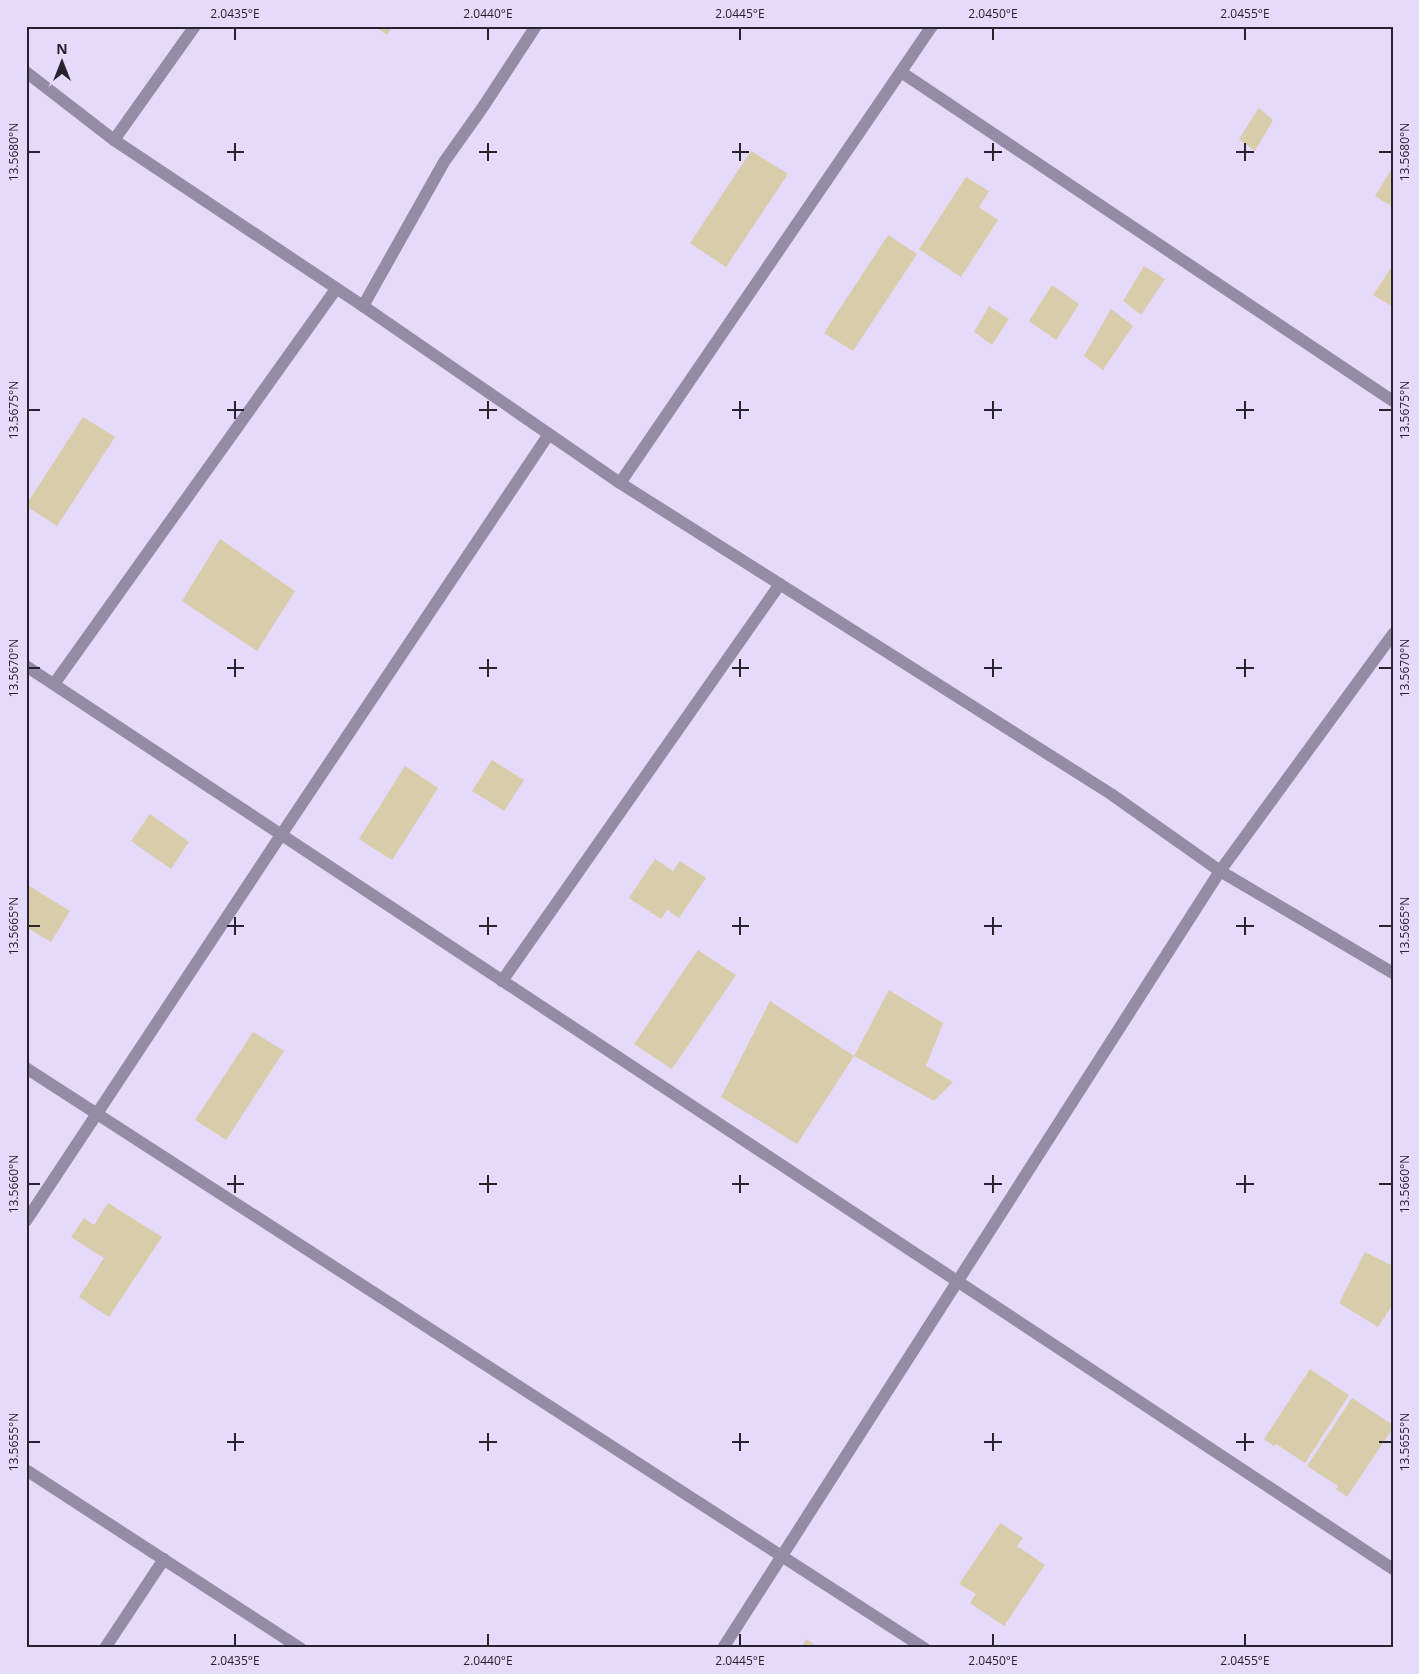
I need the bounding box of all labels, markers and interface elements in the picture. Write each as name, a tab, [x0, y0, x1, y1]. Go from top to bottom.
text: 2.0435°E	[210, 5, 260, 22]
text: 2.0440°E	[463, 5, 513, 22]
text: 2.0445°E	[715, 5, 765, 22]
text: 2.0450°E	[968, 5, 1018, 22]
text: 2.0455°E	[1220, 5, 1270, 22]
north arrow	[38, 38, 88, 88]
text: N	[56, 39, 68, 58]
text: 13.5680°N	[5, 123, 22, 181]
text: 13.5680°N	[1396, 123, 1413, 181]
text: 13.5675°N	[5, 381, 22, 439]
text: 13.5675°N	[1396, 381, 1413, 439]
text: 13.5670°N	[5, 639, 22, 697]
text: 13.5670°N	[1396, 639, 1413, 697]
text: 13.5665°N	[5, 897, 22, 955]
text: 13.5665°N	[1396, 897, 1413, 955]
text: 13.5660°N	[5, 1155, 22, 1213]
text: 13.5660°N	[1396, 1155, 1413, 1213]
text: 13.5655°N	[5, 1413, 22, 1471]
text: 13.5655°N	[1396, 1413, 1413, 1471]
text: 2.0435°E	[210, 1652, 260, 1669]
text: 2.0440°E	[463, 1652, 513, 1669]
text: 2.0445°E	[715, 1652, 765, 1669]
text: 2.0450°E	[968, 1652, 1018, 1669]
text: 2.0455°E	[1220, 1652, 1270, 1669]

